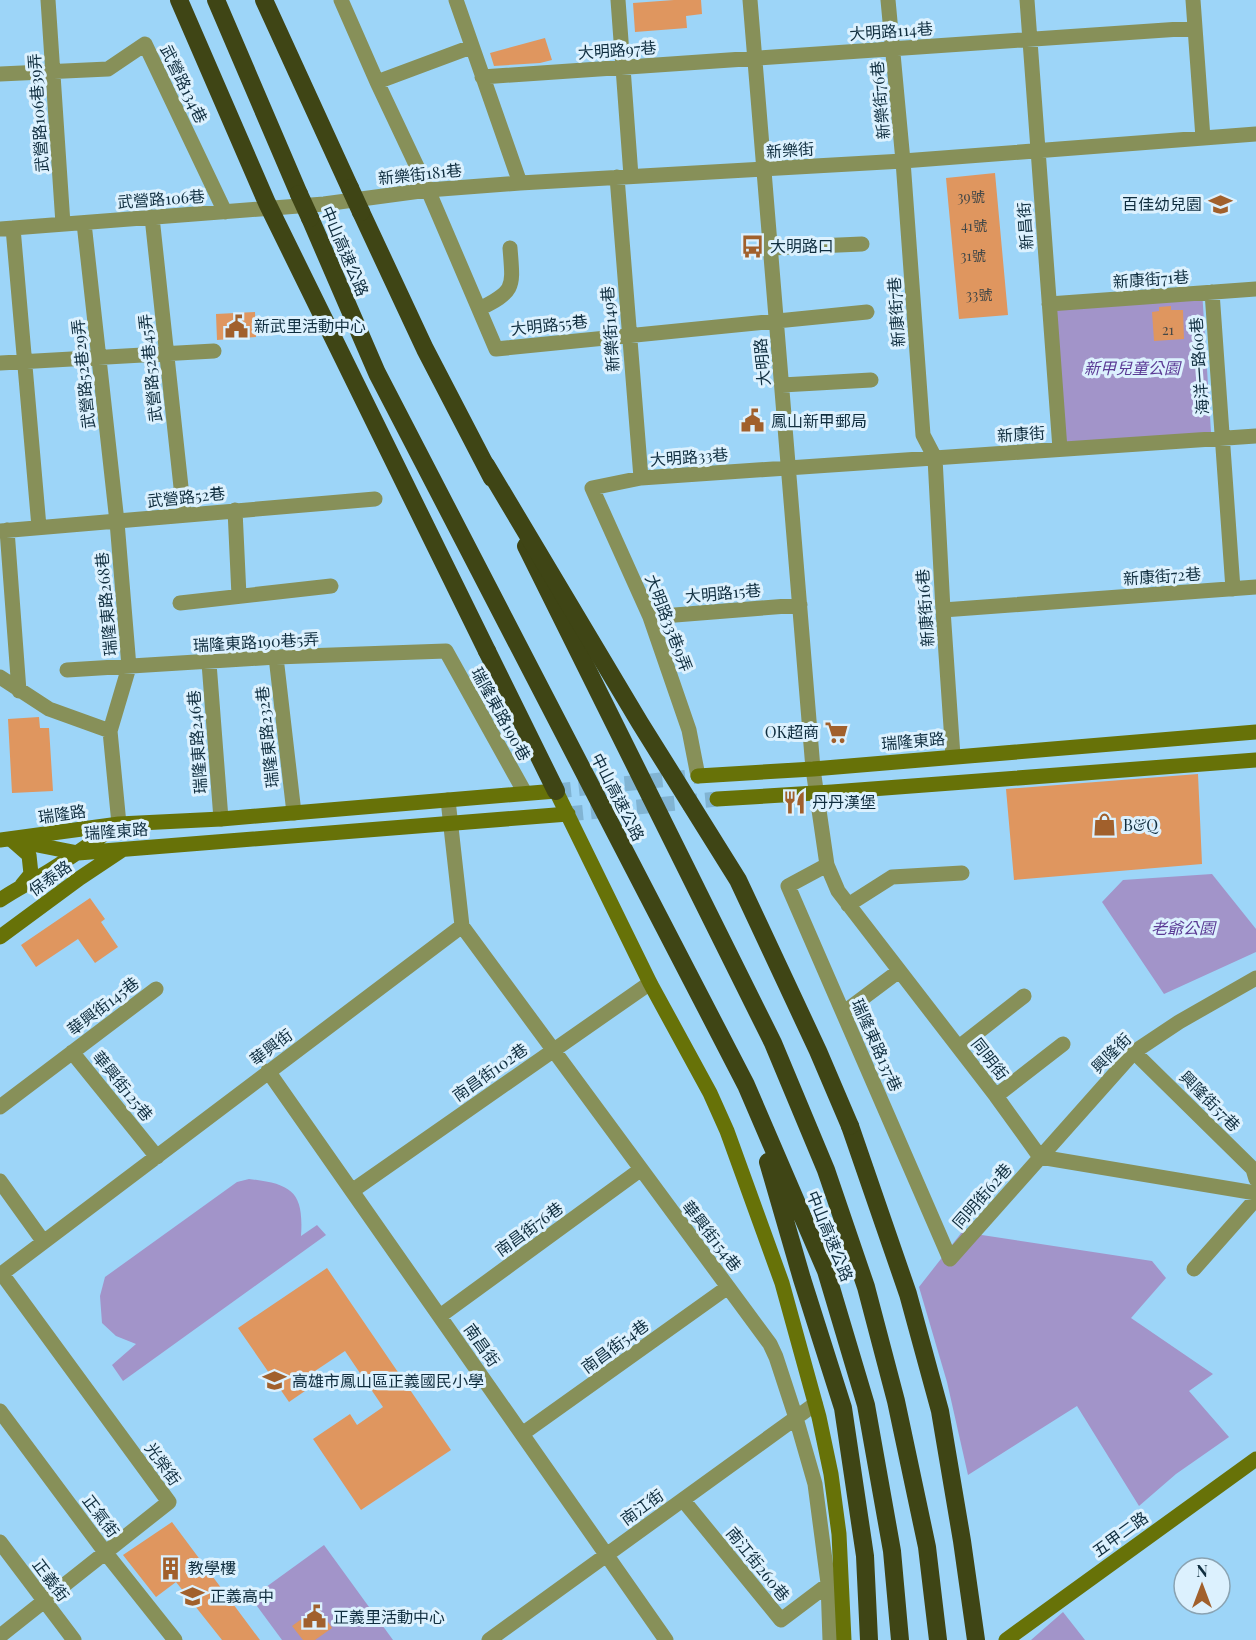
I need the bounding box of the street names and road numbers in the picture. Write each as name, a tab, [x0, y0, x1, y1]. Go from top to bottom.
street label: 大明路114巷	[848, 17, 933, 44]
street label: 大明路97巷	[577, 36, 657, 63]
street label: 武營路134巷	[156, 41, 212, 126]
street label: 武營路106巷39弄	[23, 53, 52, 173]
street label: 新樂街76巷	[866, 60, 893, 140]
street label: 新樂街	[765, 137, 815, 162]
street label: 新樂街181巷	[377, 159, 463, 188]
street label: 武營路106巷	[116, 185, 205, 212]
street label: 新昌街	[1012, 201, 1037, 251]
street label: 中山高速公路	[317, 203, 374, 299]
street label: 新康街71巷	[1112, 265, 1190, 292]
street label: 新康街7巷	[883, 276, 908, 348]
street label: 新樂街149巷	[596, 285, 623, 373]
street label: 大明路55巷	[509, 310, 588, 339]
street label: 武營路52巷45弄	[133, 313, 166, 423]
street label: 海洋一路60巷	[1185, 316, 1212, 416]
street label: 武營路52巷29弄	[66, 318, 99, 430]
street label: 大明路	[749, 337, 774, 387]
street label: 新康街	[996, 421, 1046, 446]
street label: 大明路33巷	[649, 443, 729, 470]
street label: 武營路52巷	[146, 482, 226, 511]
street label: 瑞隆東路268巷	[90, 551, 121, 657]
street label: 新康街72巷	[1122, 562, 1202, 589]
street label: 新康街16巷	[911, 568, 938, 648]
street label: 大明路33巷9弄	[641, 571, 698, 674]
street label: 大明路15巷	[684, 579, 762, 606]
street label: 瑞隆東路190巷5弄	[192, 628, 320, 655]
street label: 瑞隆東路190巷	[467, 663, 536, 764]
street label: 瑞隆東路232巷	[251, 685, 282, 789]
street label: 瑞隆東路246巷	[182, 690, 211, 795]
street label: 瑞隆東路	[880, 727, 946, 754]
street label: 中山高速公路	[587, 749, 650, 844]
street label: 瑞隆路	[37, 800, 87, 827]
street label: 瑞隆東路	[83, 818, 149, 843]
street label: 保泰路	[24, 855, 75, 900]
street label: 華興街145巷	[63, 972, 143, 1039]
street label: 瑞隆東路137巷	[848, 995, 907, 1094]
street label: 華興街	[245, 1024, 296, 1069]
street label: 興隆街	[1086, 1028, 1135, 1077]
street label: 同明街	[967, 1033, 1013, 1084]
street label: 南昌街102巷	[448, 1038, 531, 1105]
street label: 華興街125巷	[89, 1046, 158, 1125]
street label: 興隆街57巷	[1176, 1066, 1245, 1135]
street label: 同明街62巷	[947, 1159, 1016, 1233]
street label: 中山高速公路	[803, 1187, 858, 1284]
street label: 華興街154巷	[678, 1196, 747, 1275]
street label: 南昌街76巷	[491, 1197, 567, 1260]
street label: 南昌街54巷	[577, 1314, 653, 1377]
street label: 南昌街	[460, 1319, 505, 1370]
street label: 光榮街	[141, 1438, 186, 1489]
street label: 南江街	[616, 1484, 667, 1529]
street label: 正氣街	[79, 1490, 124, 1541]
street label: 五甲二路	[1088, 1506, 1152, 1561]
street label: 南江街260巷	[722, 1522, 795, 1605]
street label: 正義街	[29, 1554, 74, 1605]

